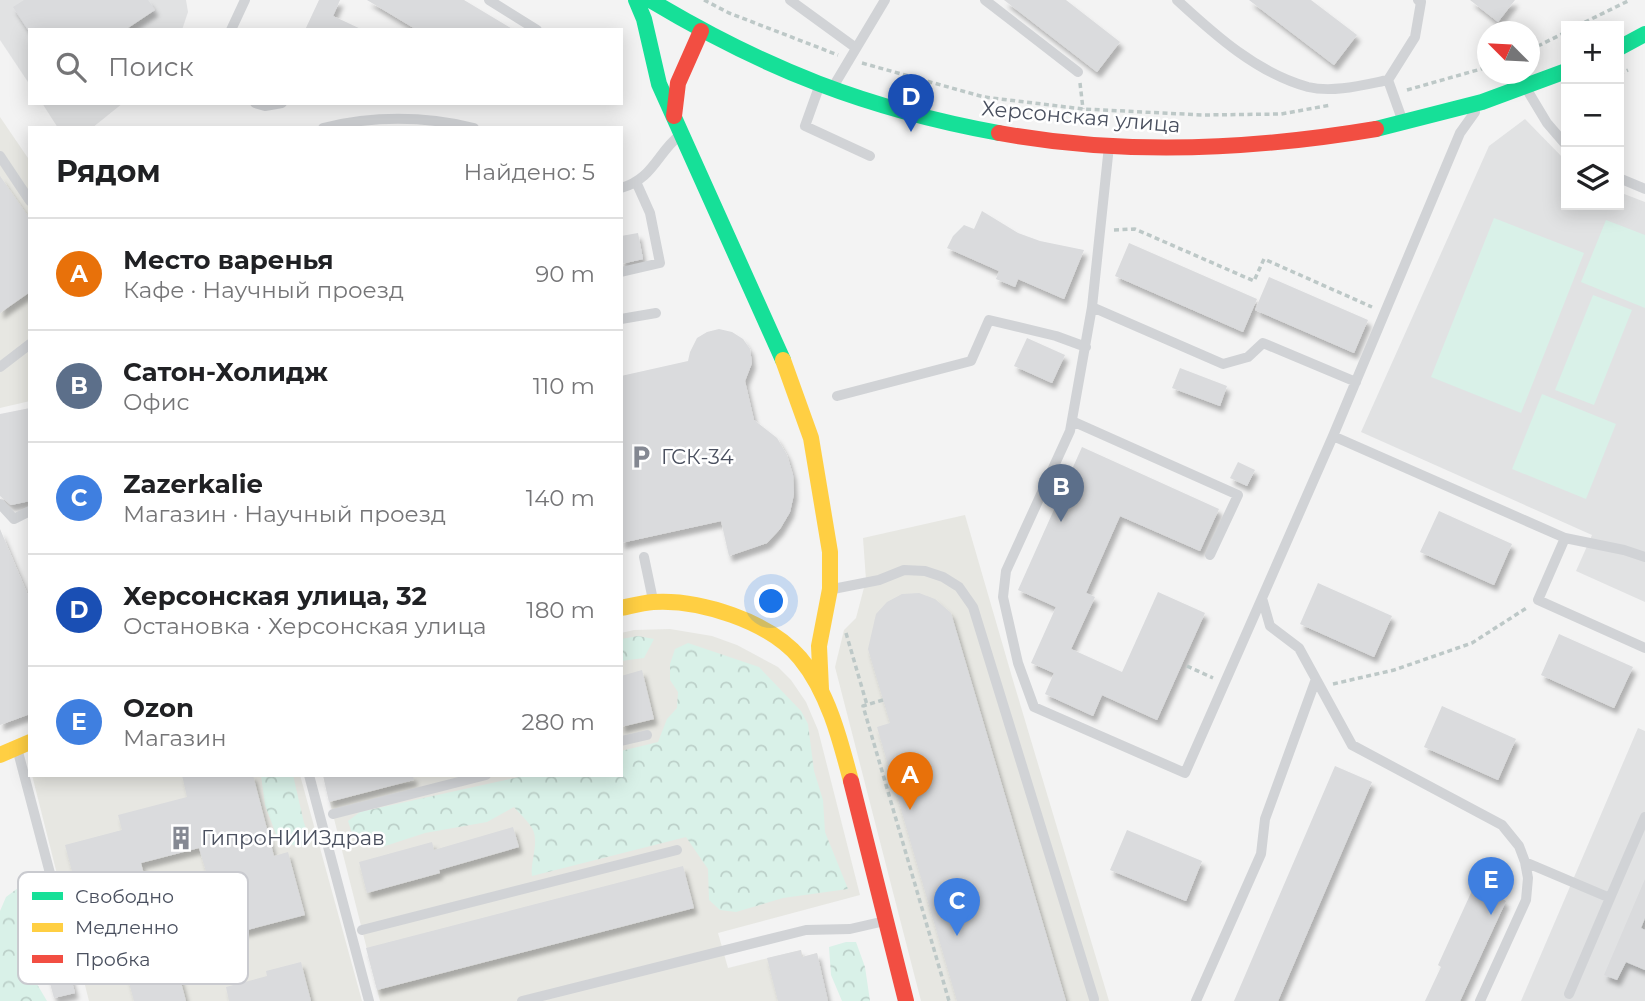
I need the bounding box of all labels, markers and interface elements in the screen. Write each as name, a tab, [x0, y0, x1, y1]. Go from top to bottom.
north arrow	[1477, 21, 1540, 84]
map controls	[1561, 21, 1624, 210]
button: +	[1561, 21, 1624, 84]
search box	[28, 28, 623, 105]
icon: search	[52, 48, 90, 86]
text: Поиск	[108, 51, 194, 83]
pin: D	[888, 74, 934, 132]
button: −	[1561, 84, 1624, 147]
street label: Херсонская улица	[981, 95, 1181, 138]
button: layers	[1561, 147, 1624, 210]
text: Рядом	[56, 153, 161, 190]
text: Найдено: 5	[464, 158, 595, 186]
text: Место варенья	[123, 244, 334, 276]
text: A	[70, 260, 88, 288]
text: 90 m	[535, 260, 595, 288]
text: Кафе · Научный проезд	[123, 276, 404, 304]
text: Сатон-Холидж	[123, 356, 328, 388]
text: B	[70, 372, 88, 400]
text: 110 m	[533, 372, 595, 400]
text: Офис	[123, 388, 189, 416]
parking icon: ГСК-34	[627, 443, 655, 471]
place label: ГСК-34	[661, 444, 734, 469]
pin: B	[1038, 464, 1084, 522]
text: Zazerkalie	[123, 468, 263, 500]
text: C	[71, 484, 87, 512]
text: 140 m	[526, 484, 595, 512]
text: Магазин · Научный проезд	[123, 500, 446, 528]
text: Херсонская улица, 32	[123, 580, 427, 612]
your location	[754, 584, 788, 618]
text: D	[70, 596, 89, 624]
text: 180 m	[526, 596, 595, 624]
text: Остановка · Херсонская улица	[123, 612, 487, 640]
text: Ozon	[123, 692, 194, 724]
text: E	[71, 708, 87, 736]
text: 280 m	[522, 708, 595, 736]
text: Магазин	[123, 724, 227, 752]
pin: A	[887, 752, 933, 810]
building icon: ГипроНИИЗдрав	[167, 824, 195, 852]
place label: ГипроНИИЗдрав	[201, 825, 385, 850]
pin: E	[1468, 857, 1514, 915]
legend	[18, 872, 248, 984]
pin: C	[934, 878, 980, 936]
text: Свободно	[75, 885, 174, 908]
text: Медленно	[75, 916, 179, 939]
text: Пробка	[75, 948, 150, 971]

